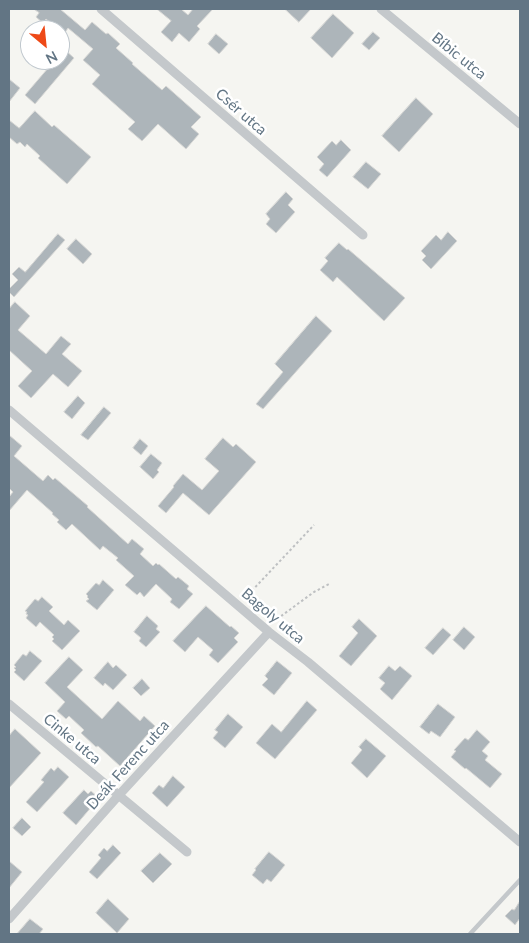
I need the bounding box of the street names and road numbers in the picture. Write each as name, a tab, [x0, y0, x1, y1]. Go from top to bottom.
street label: Bíbic utca	[428, 29, 490, 83]
street label: Csér utca	[212, 85, 270, 139]
street label: Bagoly utca	[238, 584, 308, 648]
street label: Cinke utca	[40, 710, 104, 768]
street label: Deák Ferenc utca	[83, 716, 173, 814]

